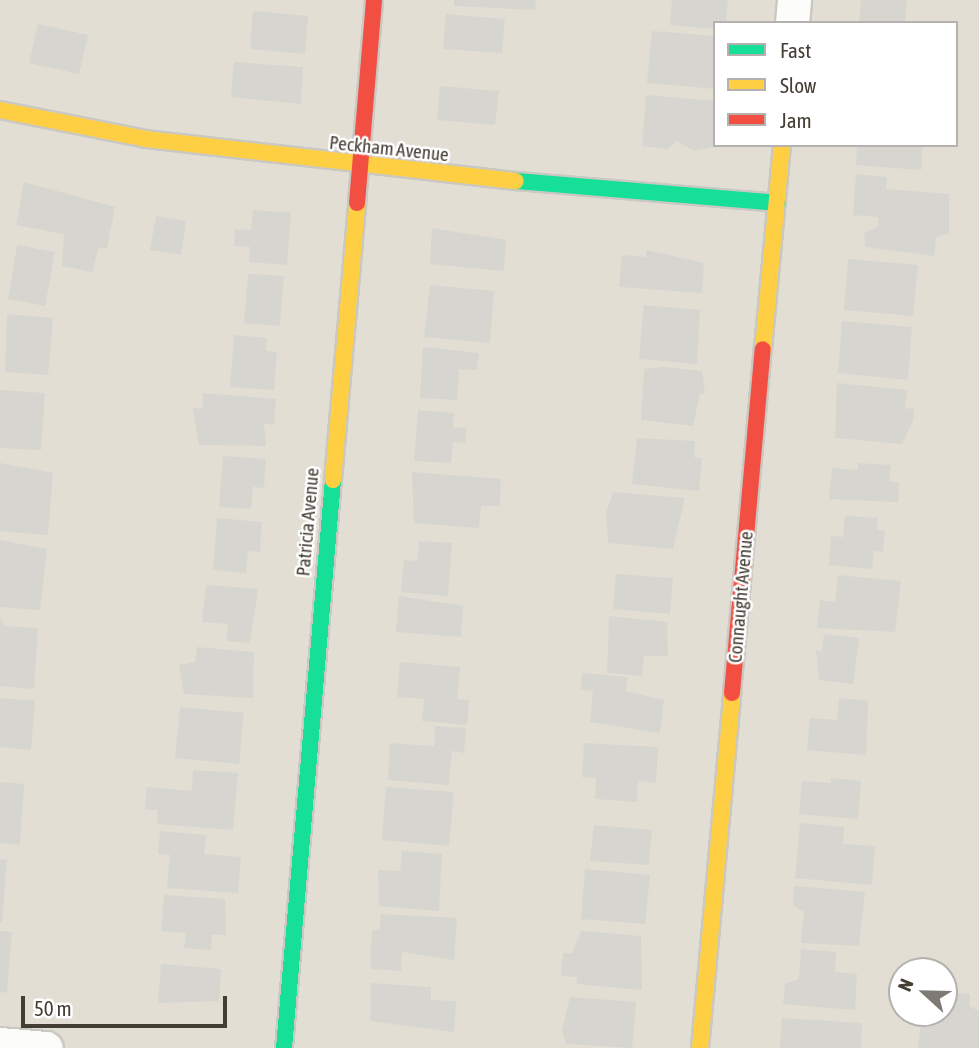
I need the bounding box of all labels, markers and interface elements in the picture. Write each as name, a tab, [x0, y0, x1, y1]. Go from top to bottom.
legend	[713, 21, 958, 147]
text: Fast	[780, 38, 811, 62]
text: Slow	[780, 73, 816, 97]
text: Jam	[780, 108, 812, 132]
street label: Peckham Avenue	[328, 131, 450, 167]
street label: Patricia Avenue	[292, 467, 324, 577]
street label: Connaught Avenue	[724, 530, 758, 664]
north arrow	[888, 957, 958, 1027]
text: N	[893, 976, 918, 994]
scale bar	[24, 982, 231, 1026]
text: 50 m	[34, 996, 72, 1020]

